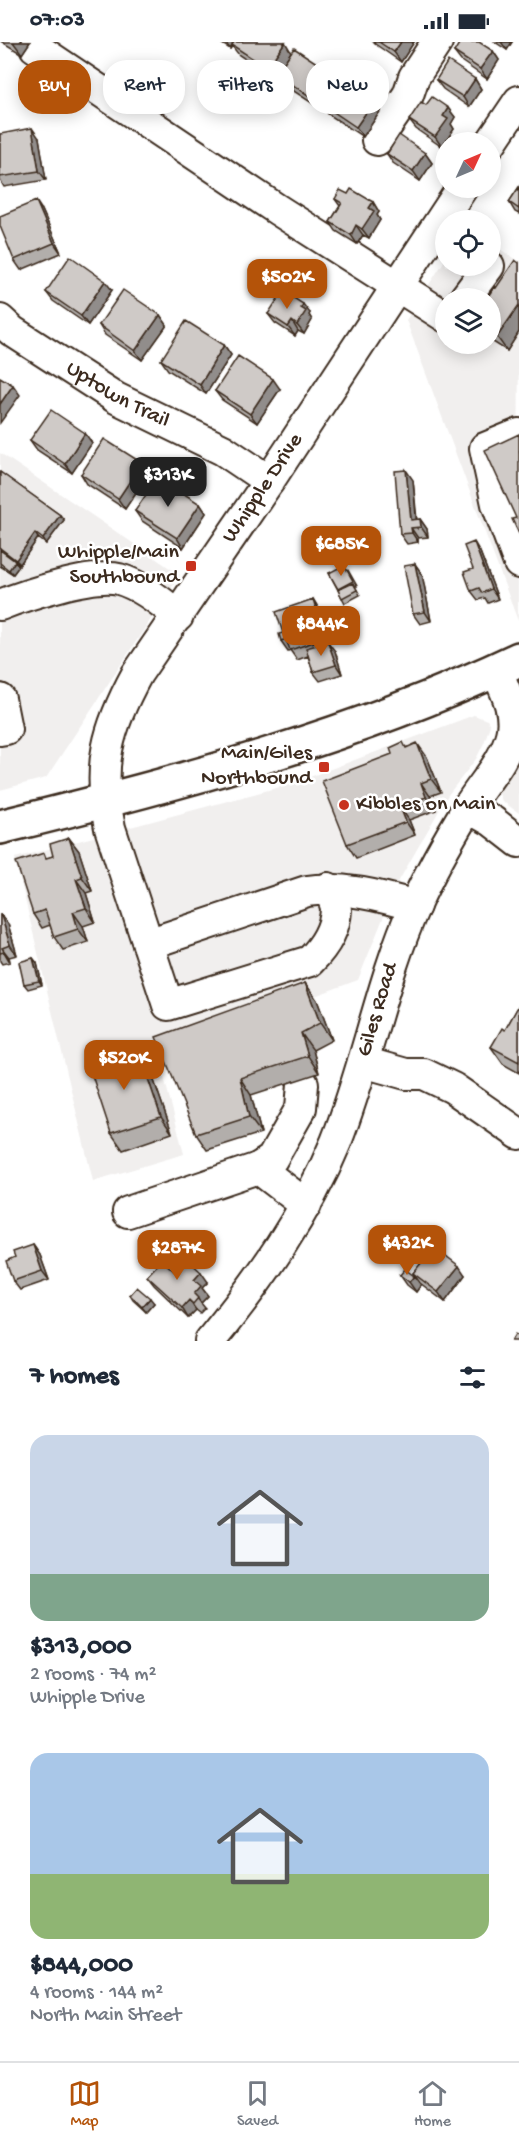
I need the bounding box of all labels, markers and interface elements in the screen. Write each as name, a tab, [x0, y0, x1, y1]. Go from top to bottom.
text: 07:03	[30, 8, 85, 34]
chip: Buy	[18, 60, 91, 114]
chip: Rent	[103, 60, 185, 114]
chip: Filters	[197, 60, 294, 114]
chip: New	[306, 60, 389, 114]
north arrow	[435, 132, 501, 198]
map controls	[435, 132, 501, 354]
button: locate	[435, 210, 501, 276]
pin: $502K	[245, 259, 329, 310]
text: $502K	[261, 267, 313, 290]
button: layers	[435, 288, 501, 354]
street label: Uptown Trail	[61, 356, 173, 435]
street label: Whipple Drive	[217, 428, 310, 548]
pin: $313K	[126, 457, 210, 508]
text: $313K	[144, 465, 192, 488]
pin: $685K	[299, 526, 383, 577]
text: $685K	[315, 534, 367, 557]
place label: Whipple/Main Southbound	[58, 540, 181, 591]
marker: Whipple/Main Southbound	[184, 559, 198, 573]
pin: $844K	[279, 606, 363, 657]
text: $844K	[296, 614, 346, 637]
place label: Main/Giles Northbound	[201, 741, 314, 792]
marker: Main/Giles Northbound	[317, 760, 331, 774]
place label: Kibbles on Main	[356, 792, 496, 818]
marker: Kibbles on Main	[337, 798, 351, 812]
street label: Giles Road	[352, 958, 405, 1060]
pin: $520K	[82, 1040, 166, 1091]
text: $520K	[98, 1048, 150, 1071]
pin: $432K	[365, 1225, 449, 1276]
pin: $287K	[135, 1230, 219, 1281]
text: $432K	[382, 1233, 432, 1256]
text: $287K	[151, 1238, 203, 1261]
icon: filters	[456, 1361, 489, 1394]
text: 7 homes	[30, 1362, 119, 1393]
icon: home	[206, 1474, 314, 1582]
text: $313,000	[30, 1633, 132, 1664]
text: 2 rooms · 74 m²	[30, 1664, 156, 1687]
text: Whipple Drive	[30, 1687, 145, 1710]
icon: home	[206, 1792, 314, 1900]
text: $844,000	[30, 1951, 133, 1982]
text: 4 rooms · 144 m²	[30, 1982, 163, 2005]
text: North Main Street	[30, 2005, 181, 2028]
tab: Map	[68, 2077, 101, 2132]
tab: Saved	[237, 2077, 278, 2132]
tab: Home	[414, 2077, 451, 2132]

